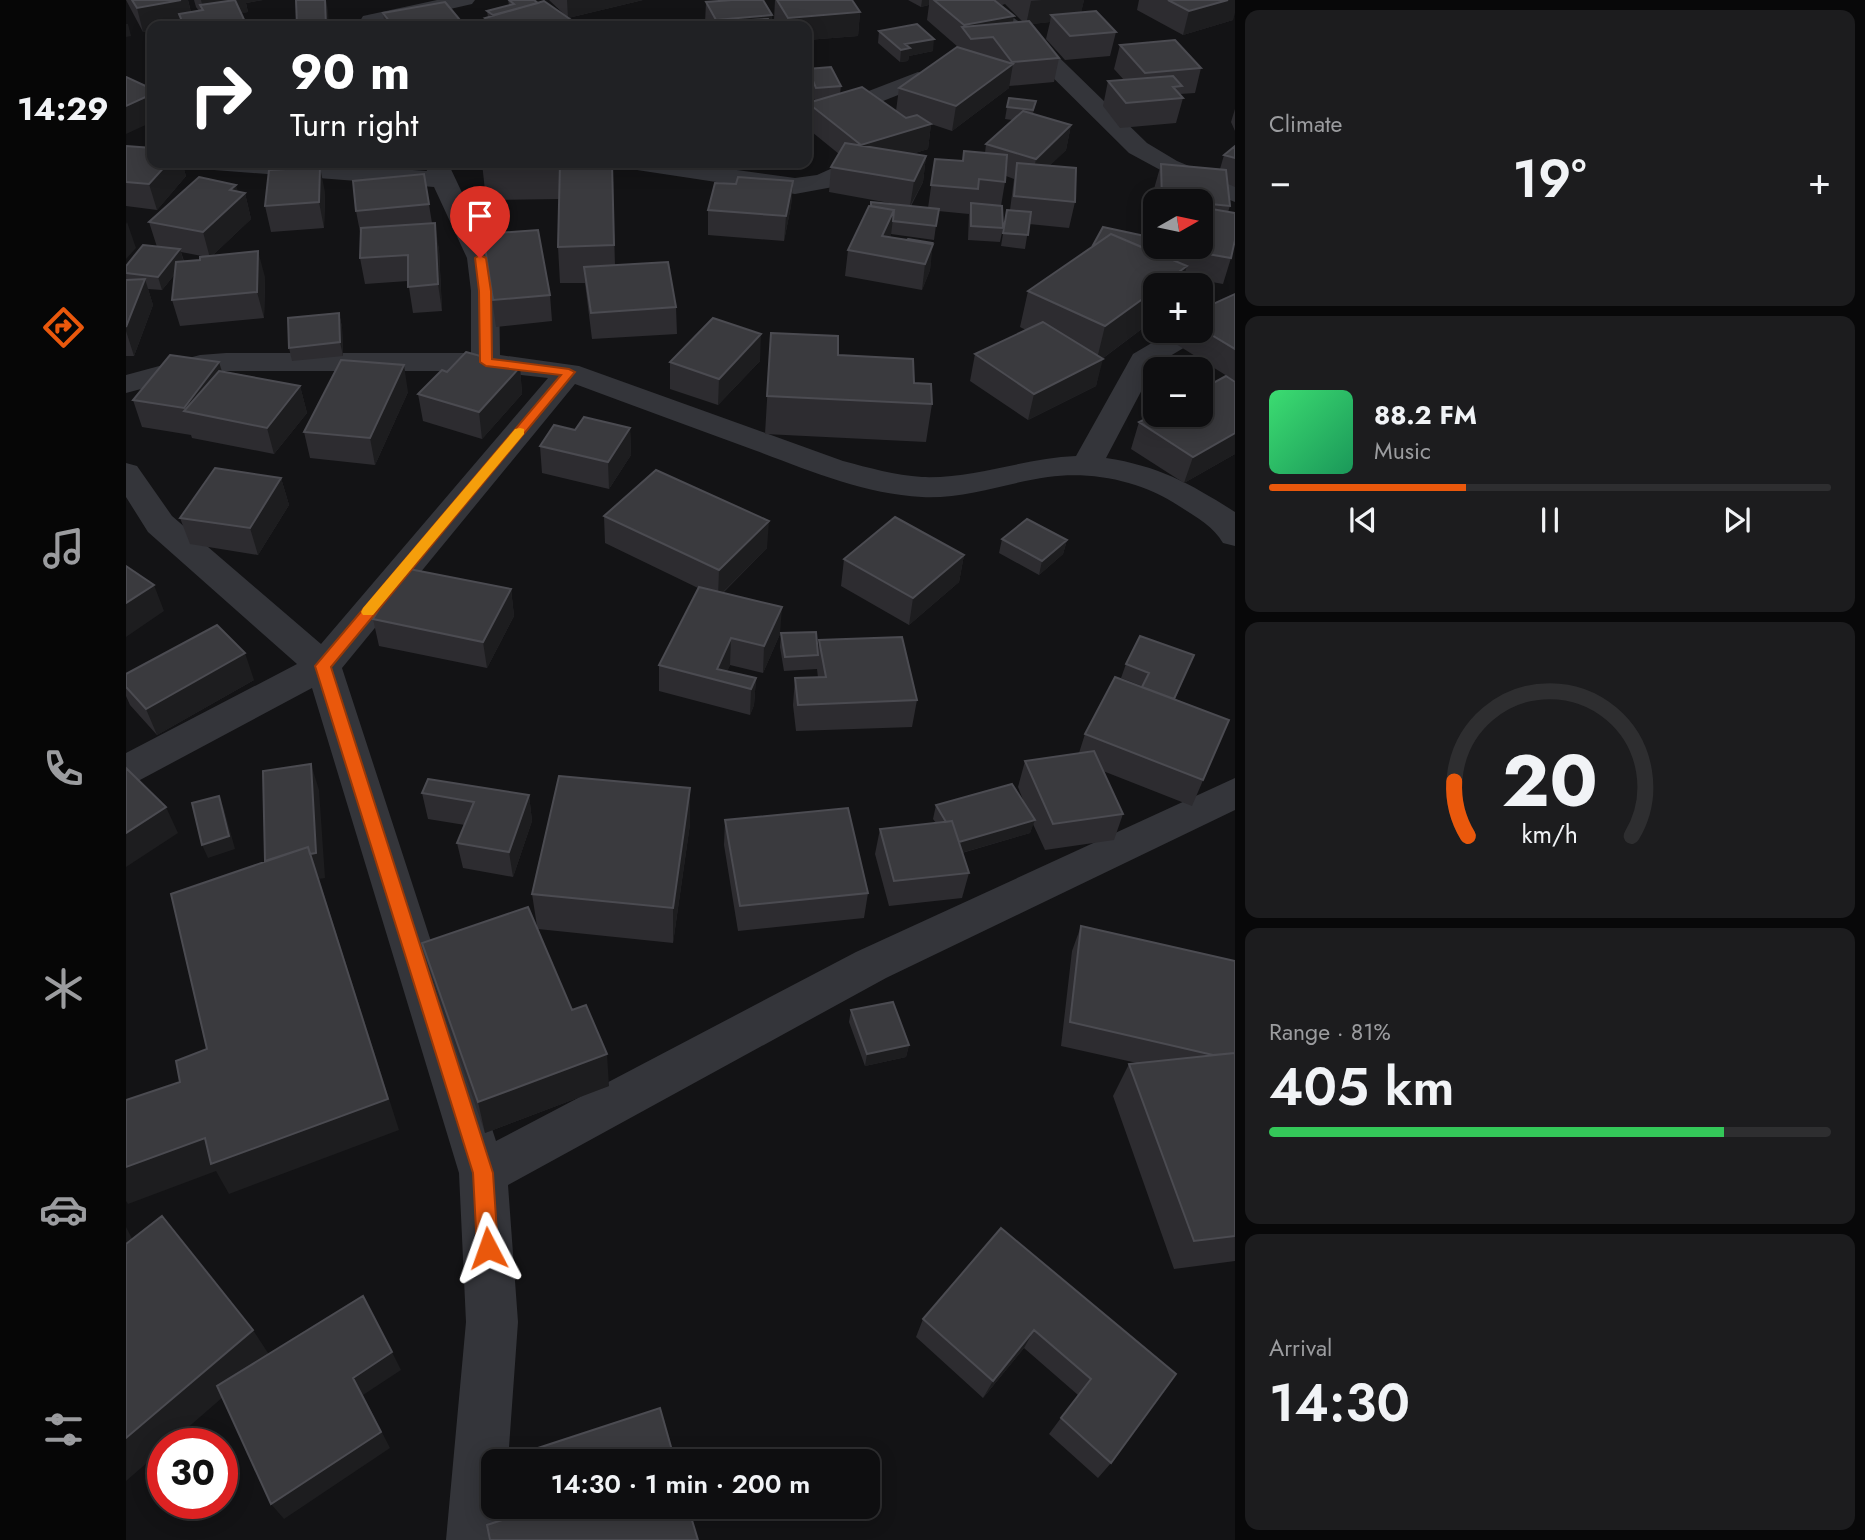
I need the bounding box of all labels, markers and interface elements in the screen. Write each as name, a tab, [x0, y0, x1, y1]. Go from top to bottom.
text: 90 m	[290, 37, 410, 107]
icon: right	[175, 49, 266, 140]
text: 14:29	[17, 86, 109, 132]
text: Turn right	[290, 102, 419, 148]
text: Climate	[1269, 107, 1342, 141]
text: 19°	[1513, 141, 1587, 217]
text: −	[1269, 153, 1291, 208]
text: +	[1808, 153, 1831, 208]
pin	[450, 186, 510, 258]
north arrow	[1143, 189, 1213, 259]
map controls	[1143, 189, 1213, 427]
icon: arrive	[461, 197, 499, 235]
button: +	[1143, 273, 1213, 343]
icon: directions	[39, 303, 88, 352]
button: −	[1143, 357, 1213, 427]
text: 88.2 FM	[1374, 396, 1477, 434]
text: Music	[1374, 434, 1431, 468]
icon: previous	[1344, 501, 1382, 539]
icon: pause	[1531, 501, 1569, 539]
icon: next	[1718, 501, 1756, 539]
icon: music	[39, 524, 88, 573]
text: 20	[1502, 728, 1598, 833]
icon: phone	[39, 744, 88, 793]
text: km/h	[1522, 816, 1578, 852]
icon: climate	[39, 964, 88, 1013]
text: Range · 81%	[1269, 1015, 1391, 1049]
text: 405 km	[1269, 1049, 1454, 1125]
icon: car	[39, 1185, 88, 1234]
position arrow	[451, 1211, 525, 1285]
text: Arrival	[1269, 1331, 1332, 1365]
text: 14:30	[1269, 1365, 1410, 1441]
icon: filters	[39, 1405, 88, 1454]
speed limit sign: 30	[147, 1428, 238, 1519]
text: 14:30 · 1 min · 200 m	[551, 1465, 810, 1503]

